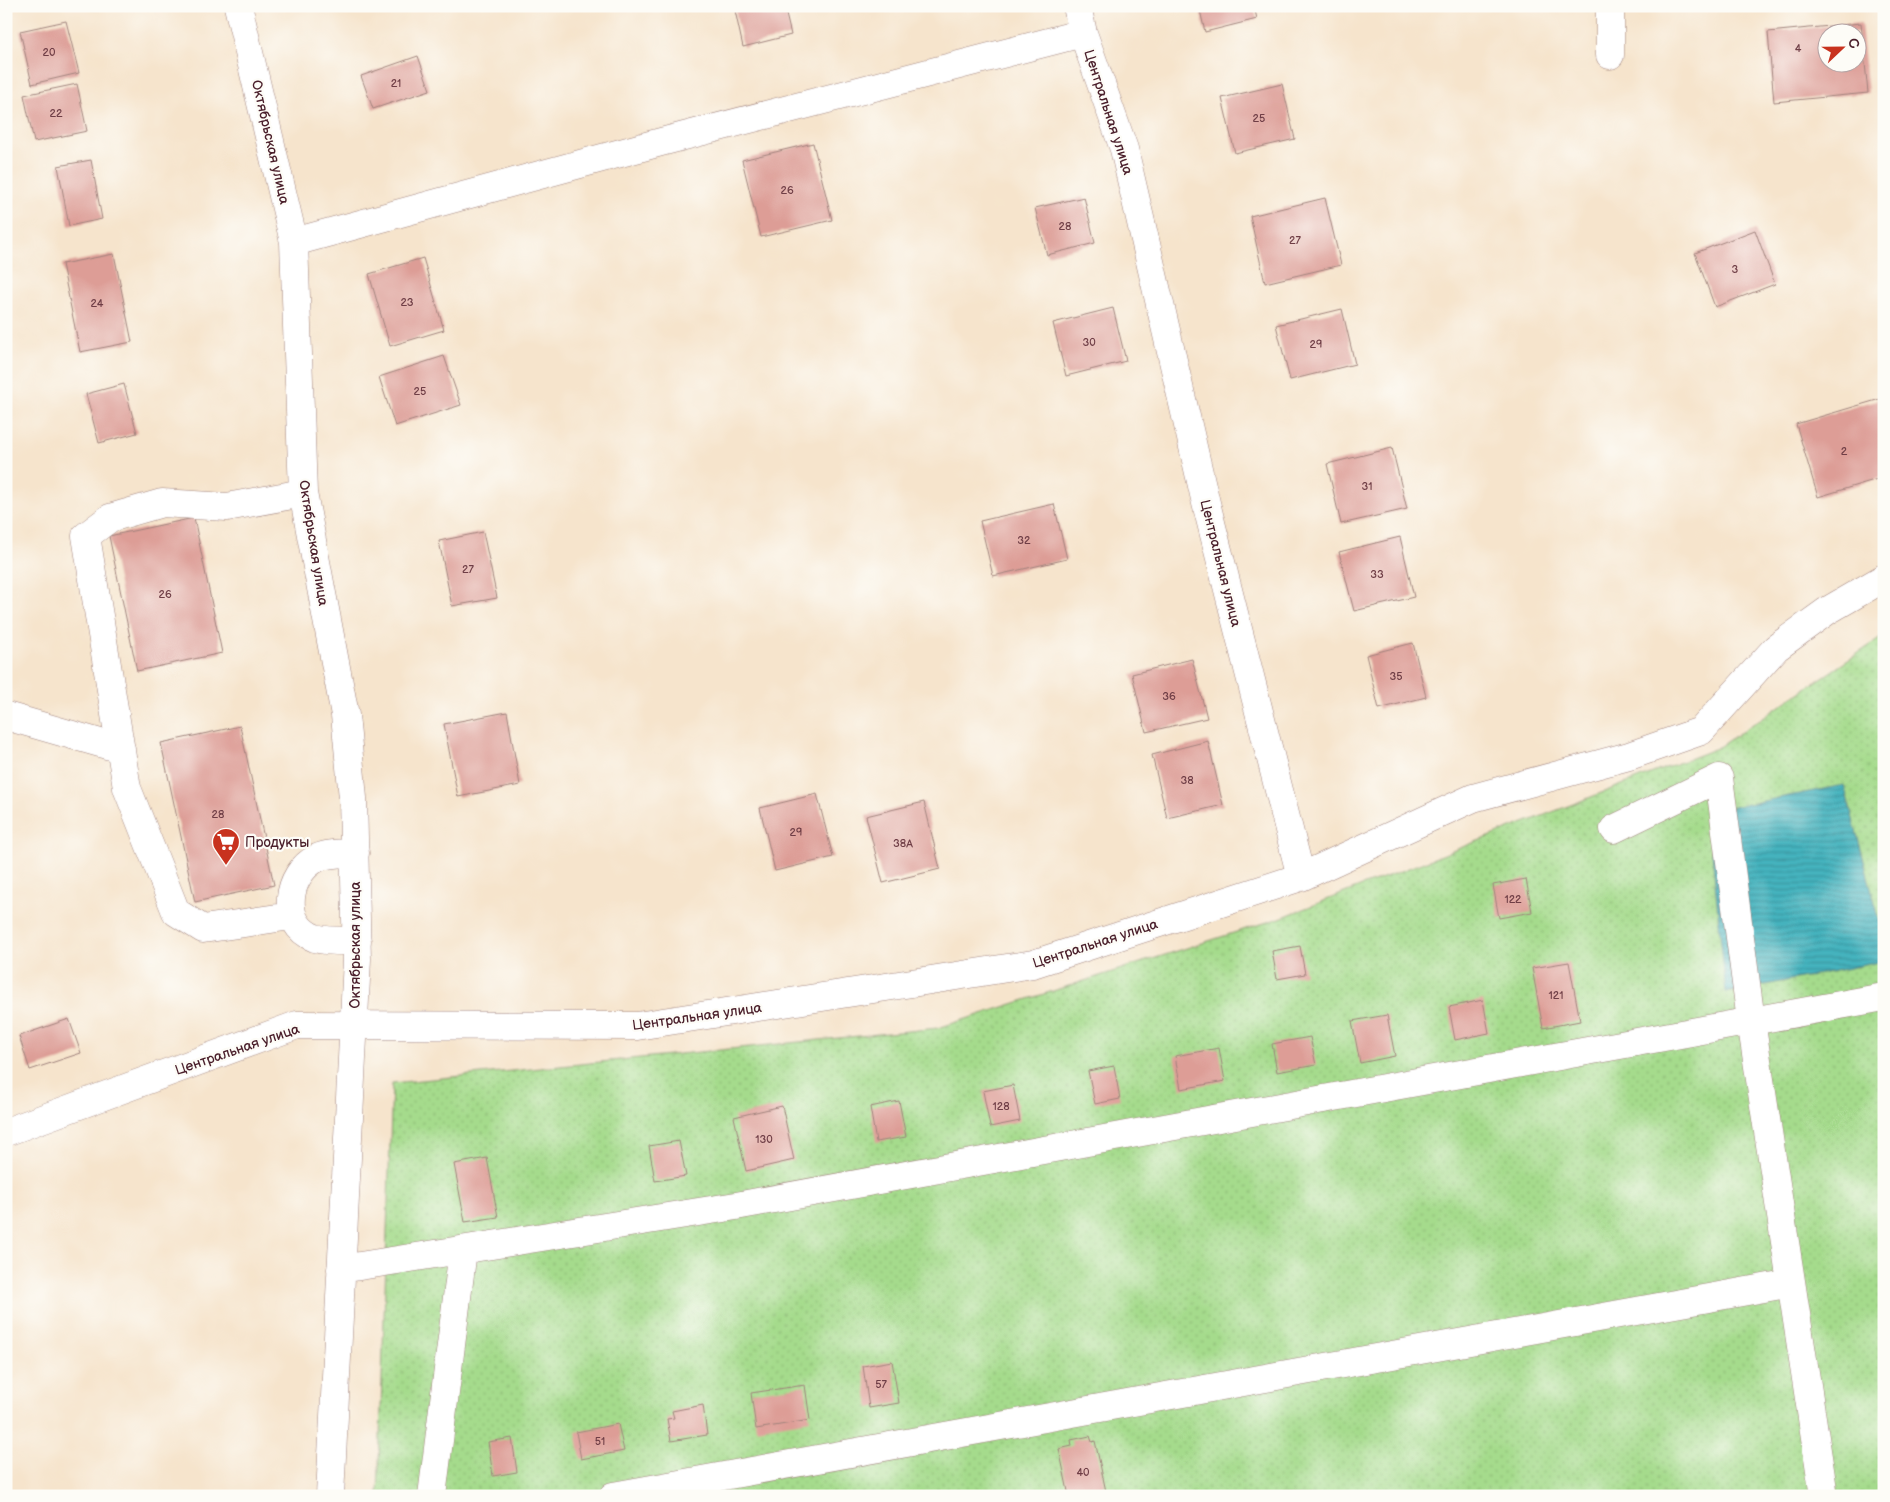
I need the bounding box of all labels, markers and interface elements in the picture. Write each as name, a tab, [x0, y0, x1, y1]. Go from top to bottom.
north arrow	[1818, 22, 1868, 72]
text: С	[1844, 36, 1863, 51]
house number: 4	[1795, 42, 1802, 55]
house number: 20	[43, 46, 56, 59]
street label: Центральная улица	[1080, 47, 1137, 178]
house number: 21	[391, 77, 401, 90]
street label: Октябрьская улица	[248, 78, 293, 207]
house number: 22	[50, 107, 63, 120]
house number: 25	[1253, 112, 1265, 125]
house number: 26	[780, 184, 794, 197]
house number: 28	[1059, 220, 1071, 233]
house number: 27	[1289, 234, 1302, 247]
house number: 3	[1732, 263, 1739, 276]
house number: 23	[400, 296, 414, 309]
house number: 24	[90, 297, 104, 310]
house number: 30	[1082, 336, 1096, 349]
house number: 29	[1310, 338, 1322, 351]
house number: 25	[414, 385, 426, 398]
house number: 2	[1841, 445, 1848, 458]
street label: Октябрьская улица	[295, 479, 332, 608]
house number: 31	[1361, 480, 1373, 493]
street label: Центральная улица	[1196, 498, 1245, 629]
house number: 32	[1017, 534, 1031, 547]
house number: 27	[462, 563, 475, 576]
house number: 33	[1370, 568, 1384, 581]
house number: 26	[158, 588, 172, 601]
house number: 35	[1389, 670, 1403, 683]
house number: 36	[1162, 690, 1176, 703]
house number: 38	[1180, 774, 1194, 787]
house number: 28	[212, 808, 224, 821]
house number: 29	[790, 826, 802, 839]
supermarket icon: Продукты	[211, 827, 241, 866]
place label: Продукты	[245, 834, 309, 851]
house number: 38А	[893, 837, 913, 850]
street label: Октябрьская улица	[347, 881, 364, 1008]
house number: 122	[1504, 893, 1522, 906]
street label: Центральная улица	[1030, 915, 1161, 972]
house number: 121	[1549, 989, 1563, 1002]
street label: Центральная улица	[631, 999, 764, 1034]
street label: Центральная улица	[173, 1020, 302, 1079]
house number: 128	[992, 1100, 1010, 1113]
house number: 130	[755, 1133, 773, 1146]
house number: 57	[875, 1378, 887, 1391]
house number: 51	[595, 1435, 605, 1448]
house number: 40	[1076, 1466, 1090, 1479]

